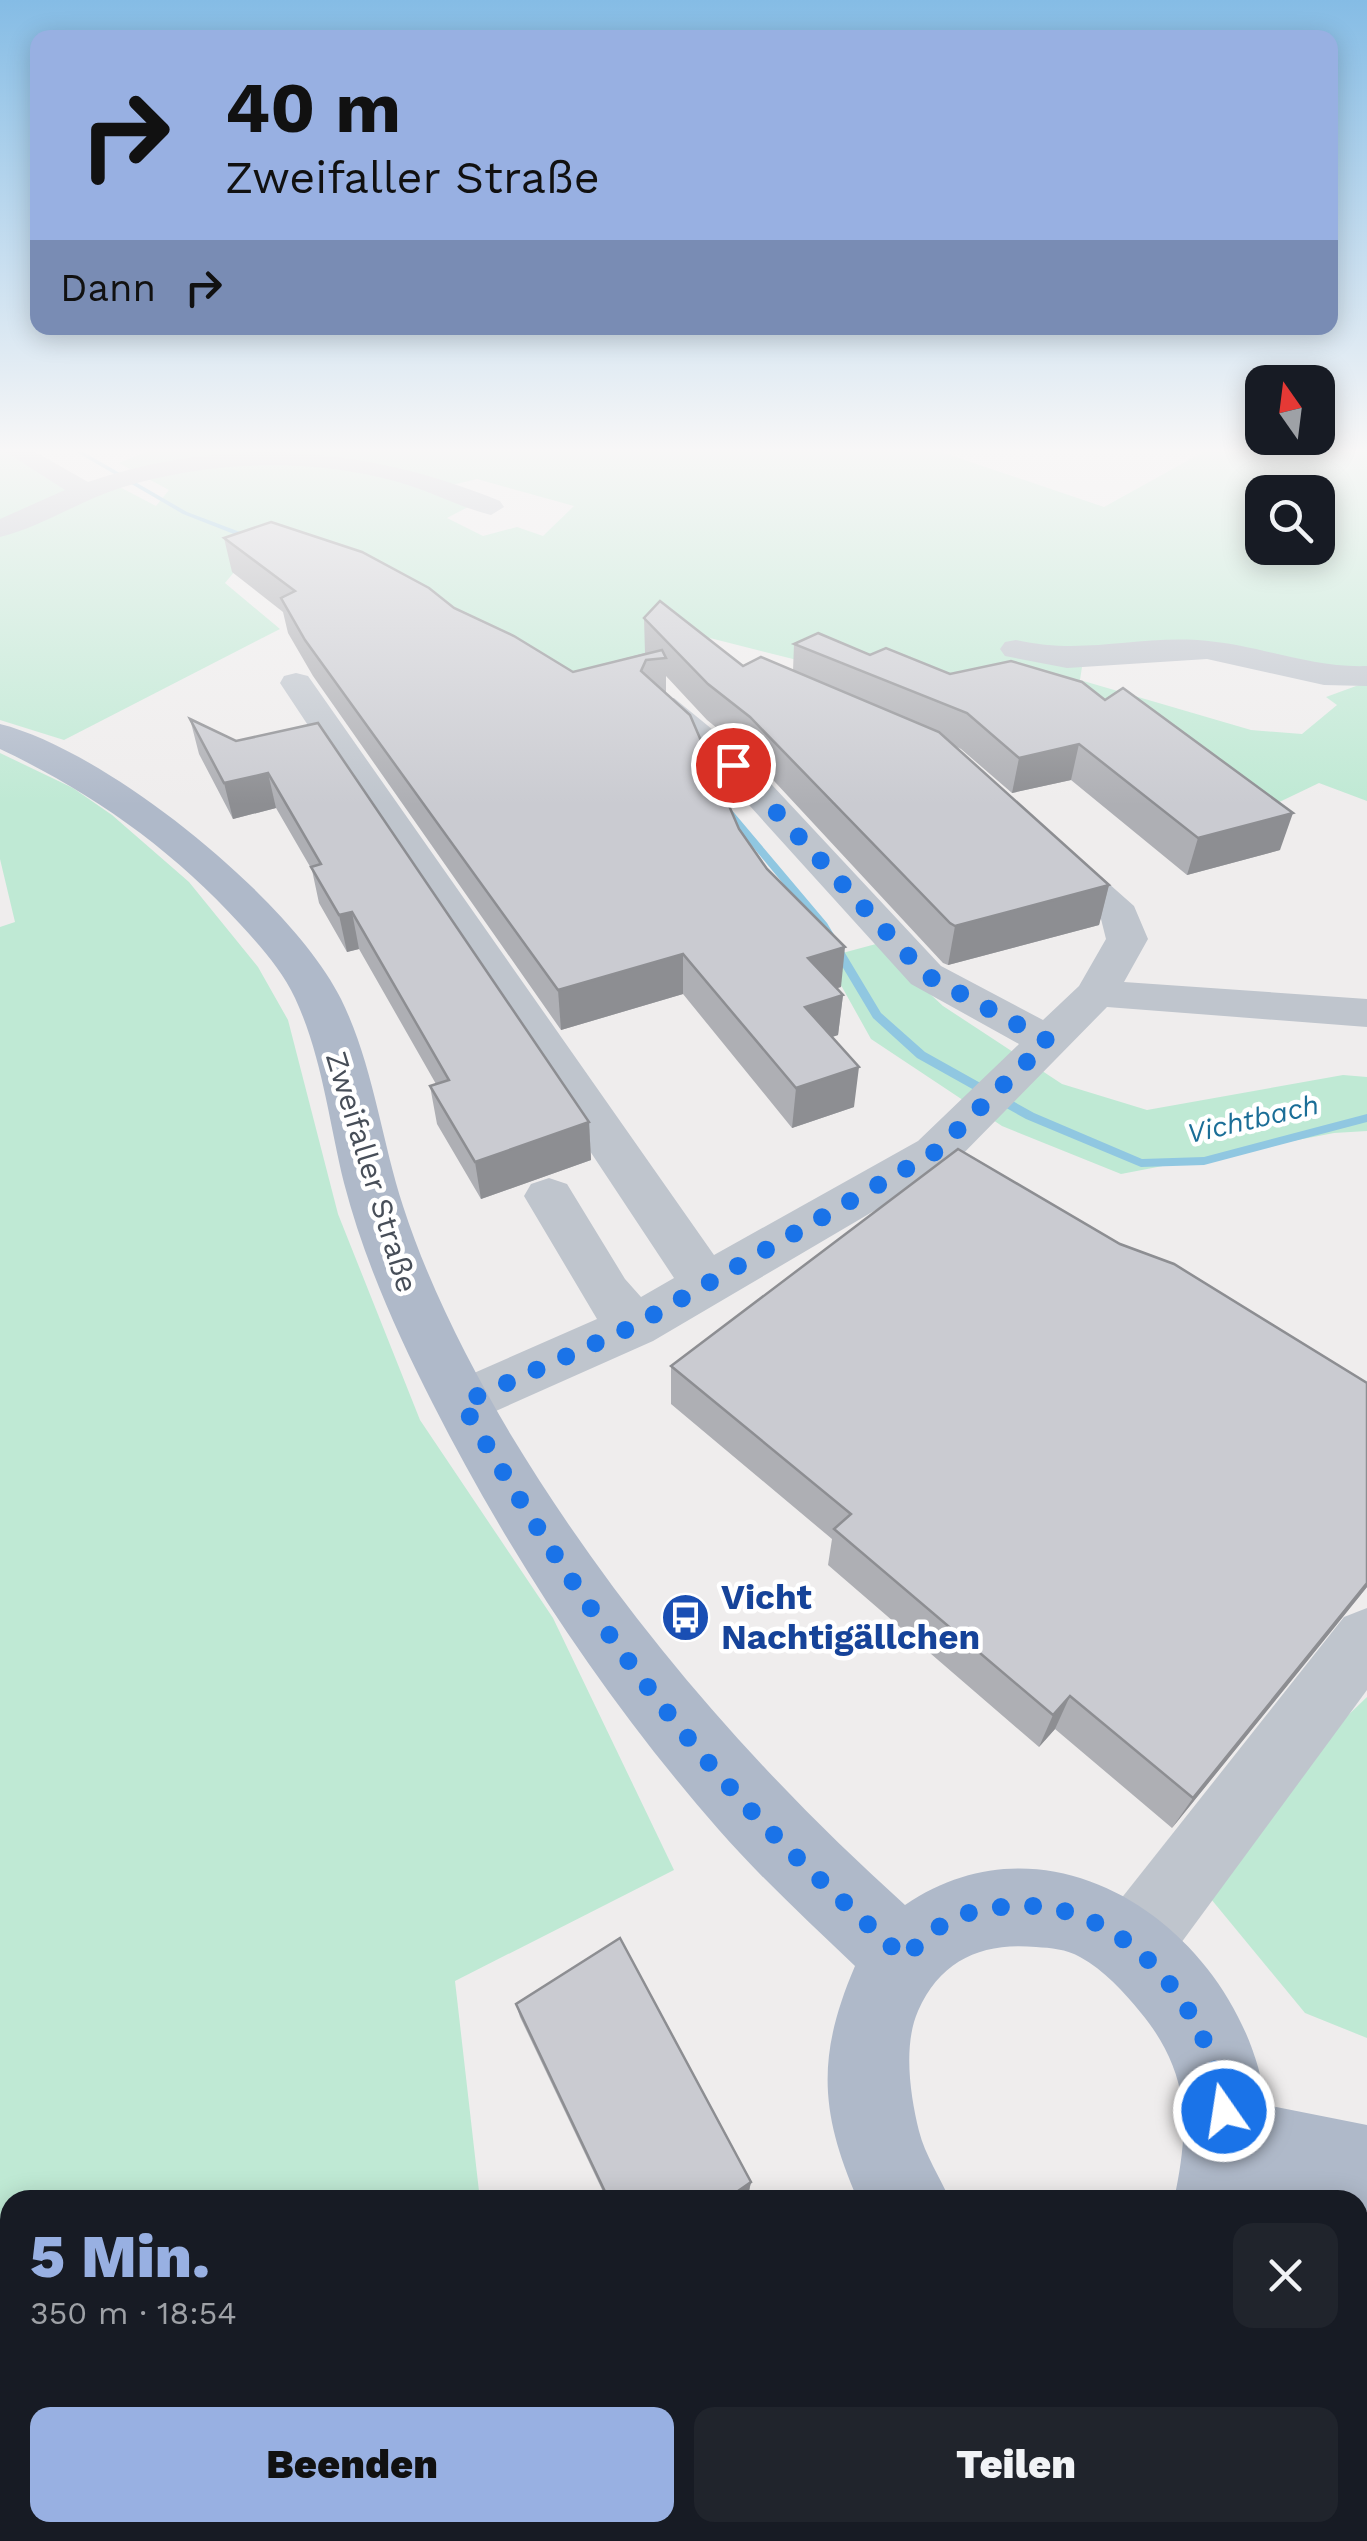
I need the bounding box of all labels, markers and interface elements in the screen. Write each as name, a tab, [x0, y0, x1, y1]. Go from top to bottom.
text: 40 m	[225, 67, 401, 149]
icon: right	[60, 70, 190, 200]
text: Zweifaller Straße	[225, 151, 600, 204]
icon: right	[176, 260, 231, 315]
text: Dann	[60, 266, 156, 310]
north arrow	[1245, 365, 1335, 455]
map controls	[1245, 365, 1335, 565]
button: search	[1245, 475, 1335, 565]
pin	[691, 723, 776, 808]
icon: arrive	[706, 738, 761, 793]
street label: Zweifaller Straße	[319, 1047, 425, 1297]
water label: Vichtbach	[1184, 1088, 1322, 1150]
place label: Vicht Nachtigällchen	[721, 1576, 980, 1658]
bus stop icon: Vicht Nachtigällchen	[660, 1591, 712, 1643]
position arrow	[1172, 2059, 1276, 2163]
text: 5 Min.	[30, 2221, 210, 2292]
button: close	[1233, 2223, 1338, 2328]
text: 350 m · 18:54	[30, 2294, 237, 2332]
button: Beenden	[30, 2407, 674, 2522]
button: Teilen	[694, 2407, 1338, 2522]

